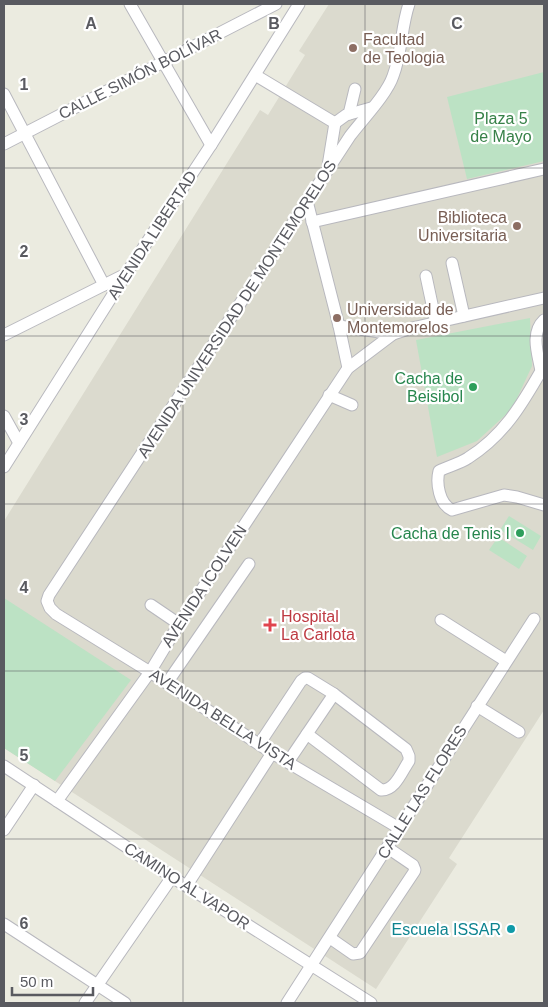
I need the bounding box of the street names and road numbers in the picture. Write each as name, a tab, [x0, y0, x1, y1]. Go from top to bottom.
street label: CALLE SIMÓN BOLÍVAR	[55, 25, 225, 123]
street label: AVENIDA UNIVERSIDAD DE MONTEMORELOS	[134, 157, 340, 461]
street label: AVENIDA LIBERTAD	[104, 168, 200, 302]
street label: AVENIDA ICOLVEN	[158, 522, 250, 650]
street label: AVENIDA BELLA VISTA	[147, 665, 300, 773]
street label: CALLE LAS FLORES	[374, 722, 470, 862]
street label: CAMINO AL VAPOR	[121, 839, 253, 933]

